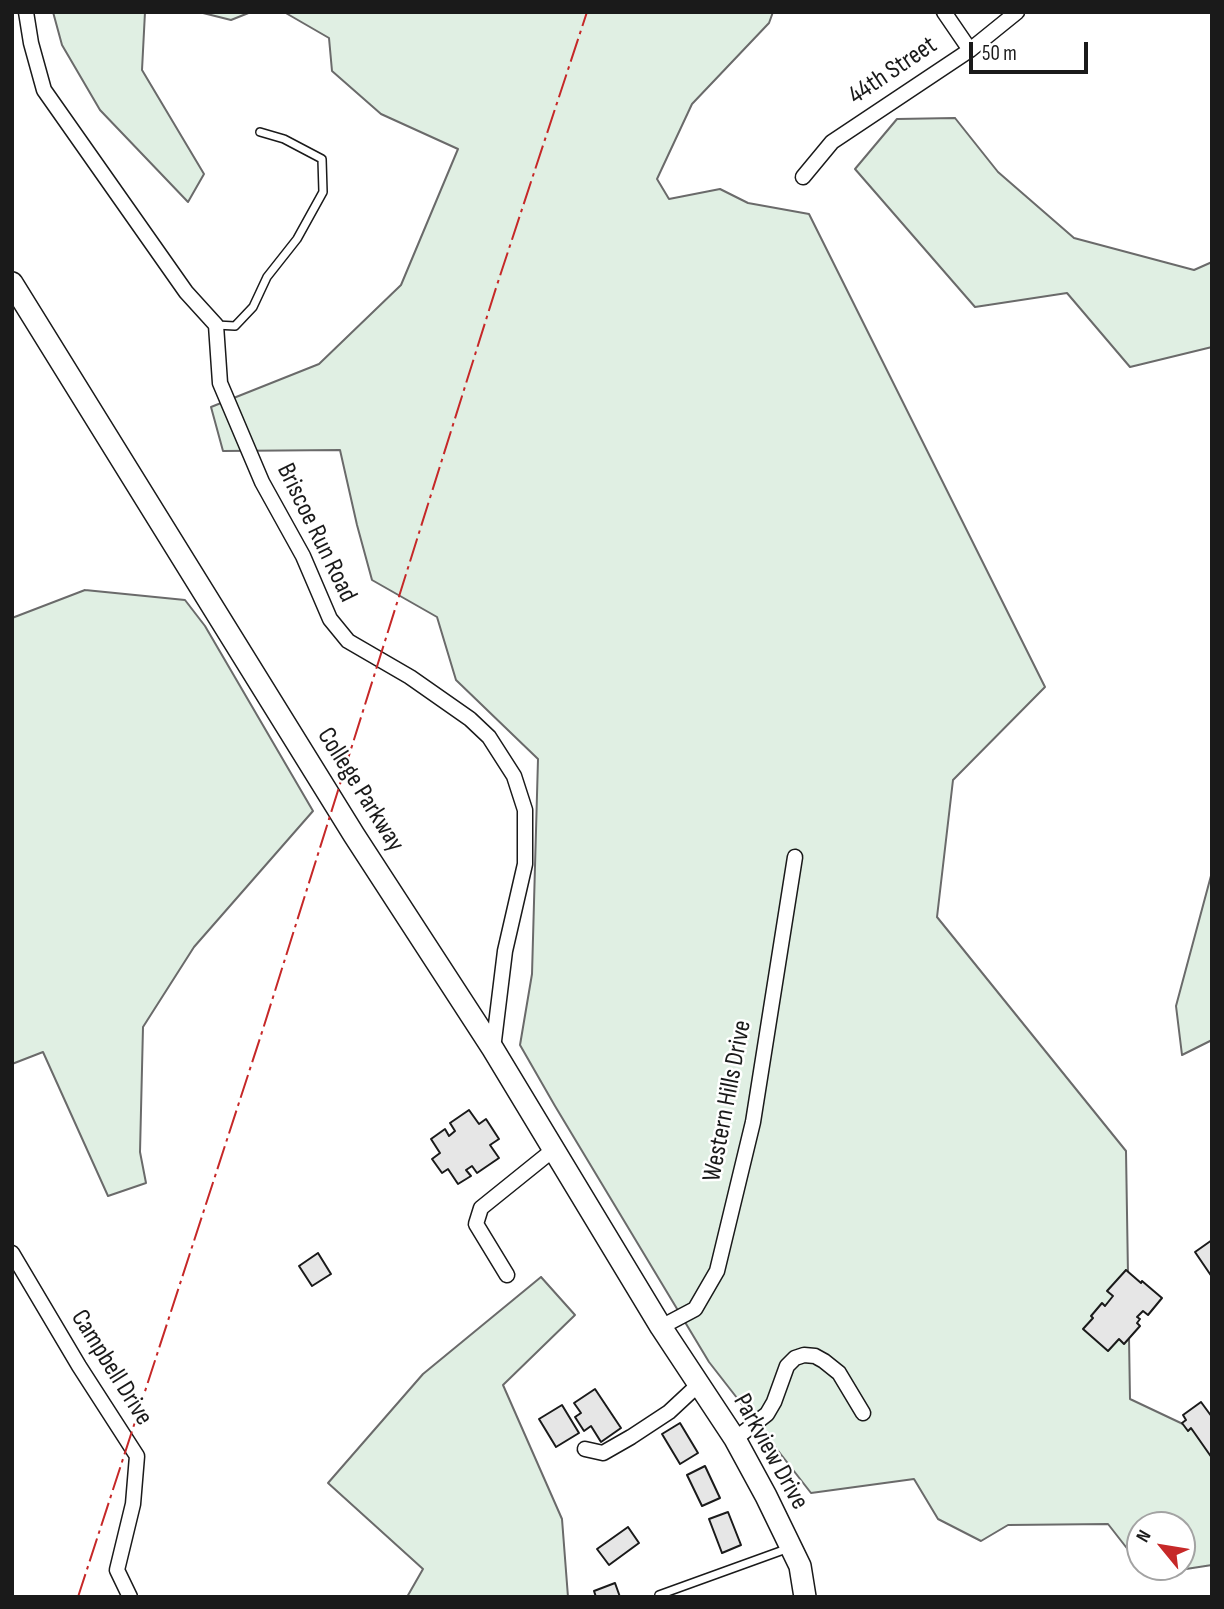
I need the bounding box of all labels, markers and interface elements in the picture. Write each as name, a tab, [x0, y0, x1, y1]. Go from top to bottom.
scale bar	[972, 28, 1091, 72]
street label: 44th Street	[843, 30, 943, 112]
text: 50 m	[982, 41, 1017, 66]
street label: Briscoe Run Road	[269, 459, 363, 607]
street label: College Parkway	[310, 722, 410, 858]
street label: Western Hills Drive	[697, 1018, 759, 1184]
street label: Campbell Drive	[63, 1305, 159, 1431]
street label: Parkview Drive	[725, 1389, 815, 1515]
north arrow	[1126, 1511, 1196, 1581]
text: N	[1132, 1526, 1157, 1546]

